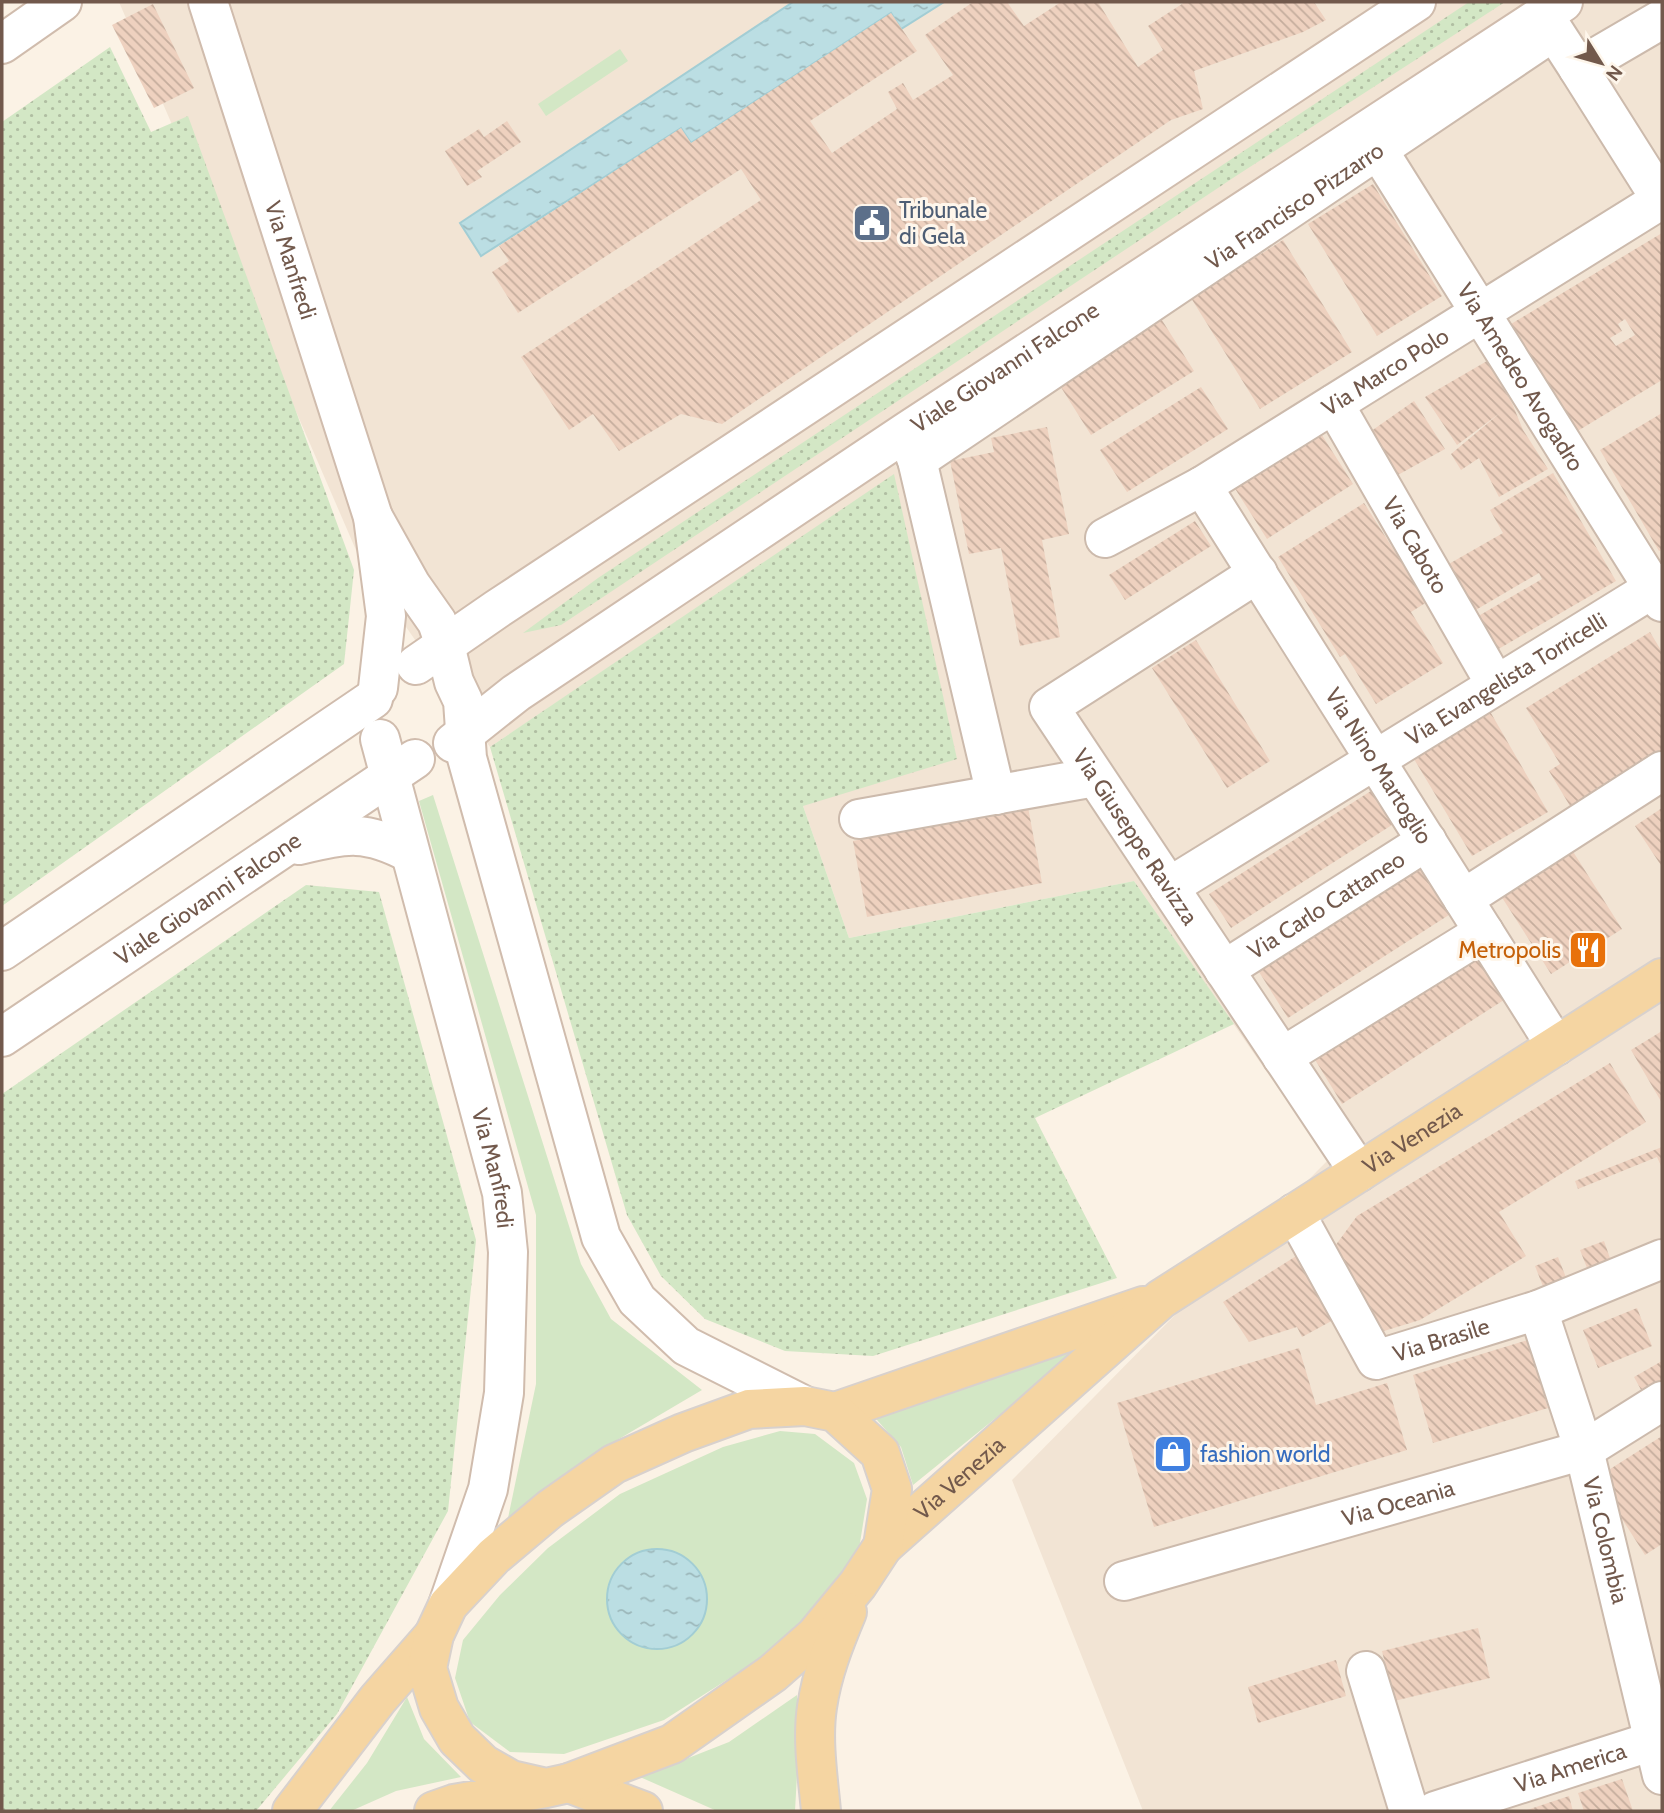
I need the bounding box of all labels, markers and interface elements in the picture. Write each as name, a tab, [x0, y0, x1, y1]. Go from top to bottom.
north arrow	[1566, 28, 1636, 98]
text: N	[1601, 61, 1627, 85]
street label: Via Francisco Pizzarro	[1200, 136, 1389, 276]
place label: Tribunale di Gela	[899, 196, 987, 250]
street label: Via Manfredi	[259, 197, 323, 323]
public building icon: Tribunale di Gela	[851, 202, 893, 244]
street label: Via Amedeo Avogadro	[1451, 278, 1590, 476]
street label: Viale Giovanni Falcone	[906, 296, 1104, 439]
street label: Via Marco Polo	[1317, 322, 1454, 422]
street label: Via Caboto	[1377, 492, 1454, 599]
street label: Via Evangelista Torricelli	[1400, 607, 1612, 752]
street label: Via Nino Martoglio	[1319, 682, 1439, 849]
street label: Via Giuseppe Ravizza	[1067, 743, 1204, 930]
street label: Viale Giovanni Falcone	[109, 826, 306, 971]
street label: Via Carlo Cattaneo	[1242, 845, 1410, 965]
restaurant icon: Metropolis	[1567, 929, 1609, 971]
place label: Metropolis	[1458, 936, 1561, 964]
street label: Via Venezia	[1357, 1096, 1467, 1180]
street label: Via Manfredi	[466, 1105, 519, 1229]
street label: Via Brasile	[1389, 1312, 1493, 1368]
street label: Via Venezia	[908, 1431, 1010, 1526]
shop icon: fashion world	[1152, 1433, 1194, 1475]
place label: fashion world	[1200, 1440, 1331, 1468]
street label: Via Oceania	[1339, 1474, 1458, 1532]
street label: Via Colombia	[1577, 1474, 1634, 1606]
street label: Via America	[1511, 1737, 1630, 1799]

